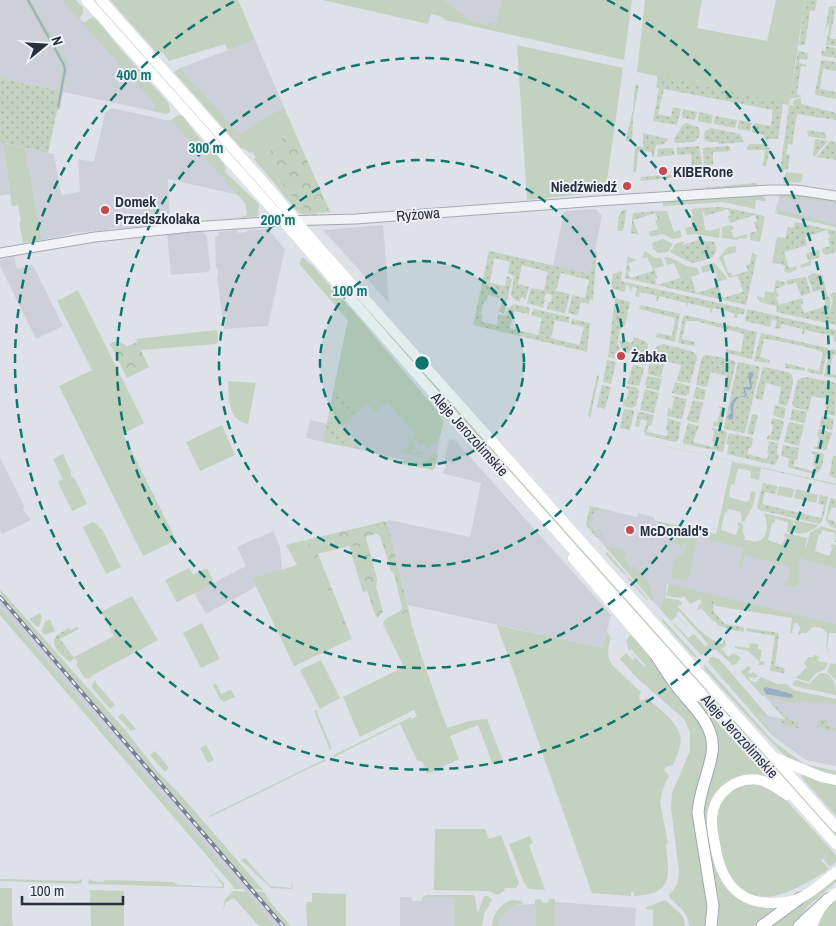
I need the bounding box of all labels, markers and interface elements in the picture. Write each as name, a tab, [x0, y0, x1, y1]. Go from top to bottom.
north arrow	[20, 20, 70, 70]
text: N	[48, 34, 67, 48]
text: 400 m	[117, 64, 151, 85]
text: 300 m	[189, 137, 223, 158]
place label: KIBERone	[673, 161, 733, 182]
marker: KIBERone	[657, 165, 669, 177]
place label: Niedźwiedź	[551, 176, 617, 197]
marker: Niedźwiedź	[621, 180, 633, 192]
place label: Domek Przedszkolaka	[115, 191, 200, 229]
street label: Ryżowa	[395, 202, 441, 226]
marker: Domek Przedszkolaka	[99, 204, 111, 216]
text: 200 m	[261, 209, 295, 230]
text: 100 m	[333, 280, 367, 301]
place label: Żabka	[631, 346, 667, 367]
marker: Żabka	[615, 350, 627, 362]
centre of rings	[413, 354, 431, 372]
street label: Aleje Jerozolimskie	[426, 387, 514, 481]
place label: McDonald's	[640, 520, 709, 541]
marker: McDonald's	[624, 524, 636, 536]
street label: Aleje Jerozolimskie	[696, 689, 784, 783]
scale bar	[22, 874, 124, 906]
text: 100 m	[30, 880, 64, 901]

